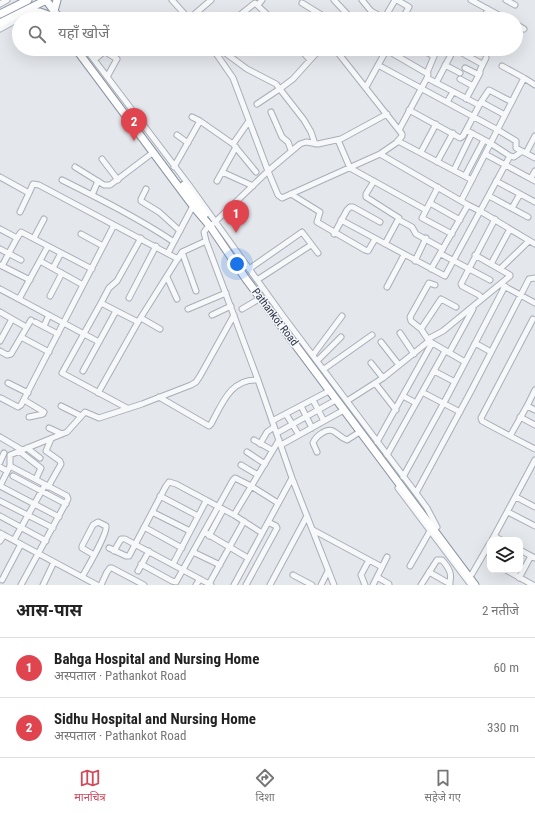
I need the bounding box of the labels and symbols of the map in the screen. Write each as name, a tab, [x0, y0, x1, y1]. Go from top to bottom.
pin: 2	[121, 108, 147, 141]
pin: 1	[223, 200, 249, 233]
your location	[227, 254, 247, 274]
street label: Pathankot Road	[249, 286, 301, 348]

